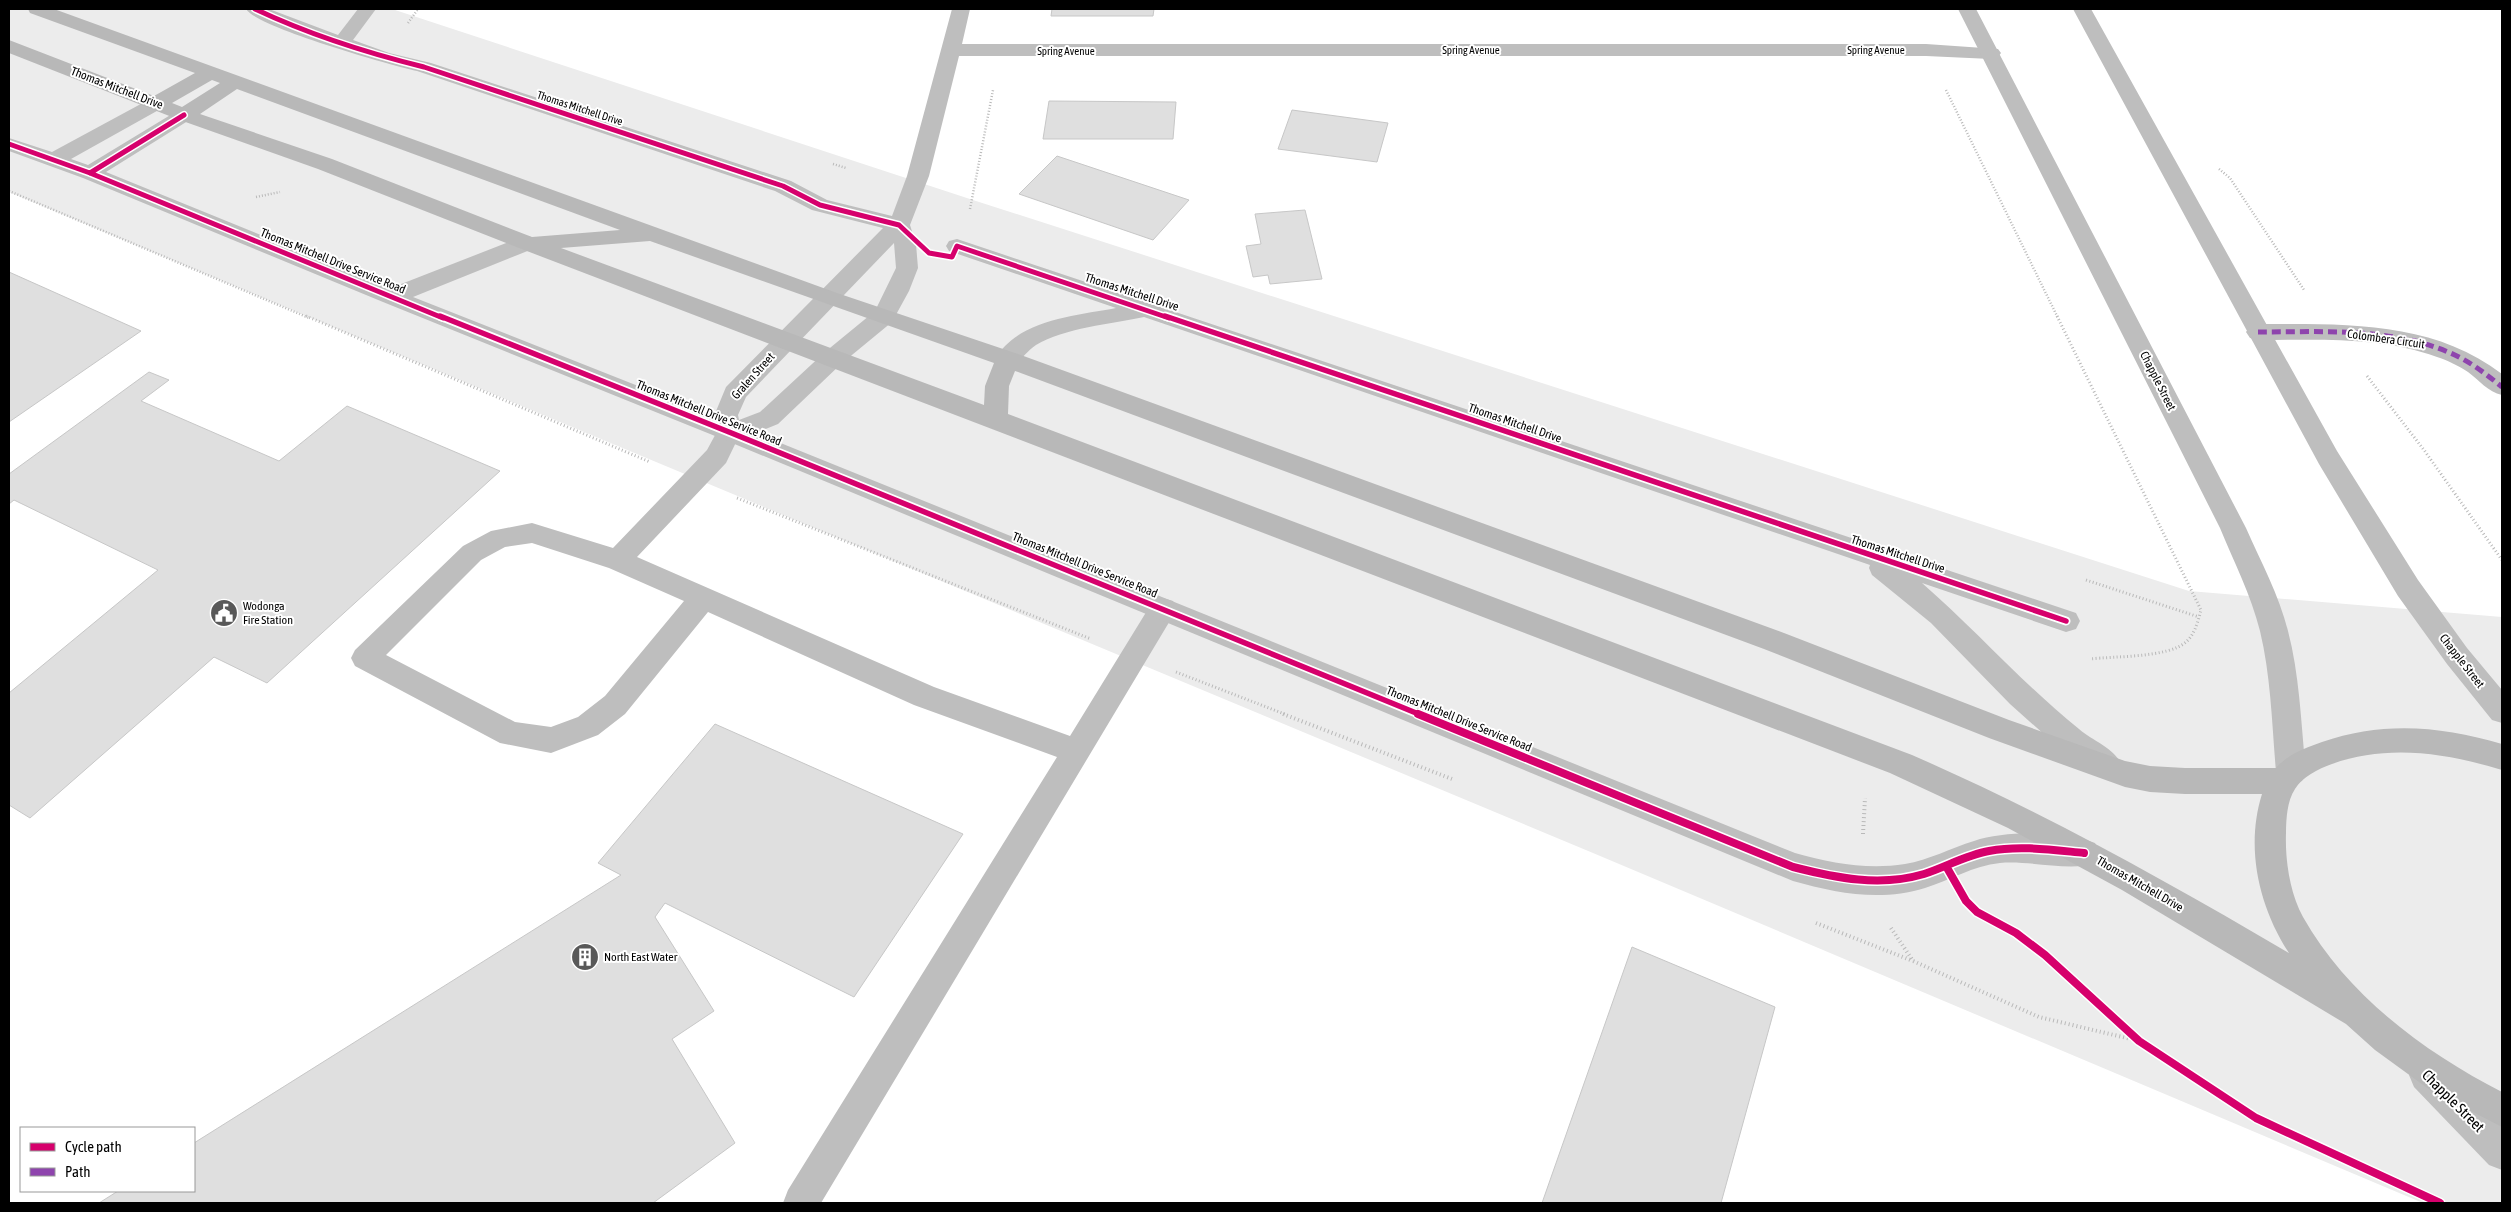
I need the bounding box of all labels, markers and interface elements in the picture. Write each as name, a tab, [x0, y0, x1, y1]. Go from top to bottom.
street label: Spring Avenue	[1442, 44, 1500, 56]
street label: Spring Avenue	[1847, 44, 1905, 56]
street label: Spring Avenue	[1037, 45, 1095, 57]
street label: Thomas Mitchell Drive	[69, 64, 165, 112]
street label: Thomas Mitchell Drive	[536, 88, 624, 128]
street label: Thomas Mitchell Drive Service Road	[258, 225, 408, 297]
street label: Thomas Mitchell Drive	[1083, 270, 1181, 314]
street label: Colombera Circuit	[2346, 327, 2426, 351]
street label: Chapple Street	[2137, 349, 2179, 413]
street label: Gralen Street	[729, 350, 778, 402]
street label: Thomas Mitchell Drive Service Road	[634, 377, 784, 449]
street label: Thomas Mitchell Drive	[1467, 400, 1563, 446]
street label: Thomas Mitchell Drive Service Road	[1010, 529, 1160, 601]
street label: Thomas Mitchell Drive	[1849, 532, 1947, 576]
public building icon: Wodonga Fire Station	[209, 598, 239, 628]
place label: Wodonga Fire Station	[243, 599, 293, 627]
street label: Chapple Street	[2437, 631, 2488, 691]
street label: Thomas Mitchell Drive Service Road	[1384, 683, 1534, 755]
street label: Thomas Mitchell Drive	[2094, 854, 2186, 914]
building icon: North East Water	[570, 942, 600, 972]
place label: North East Water	[604, 950, 678, 964]
street label: Chapple Street	[2419, 1066, 2488, 1135]
legend	[20, 1127, 195, 1192]
text: Cycle path	[65, 1138, 122, 1155]
text: Path	[65, 1163, 91, 1180]

